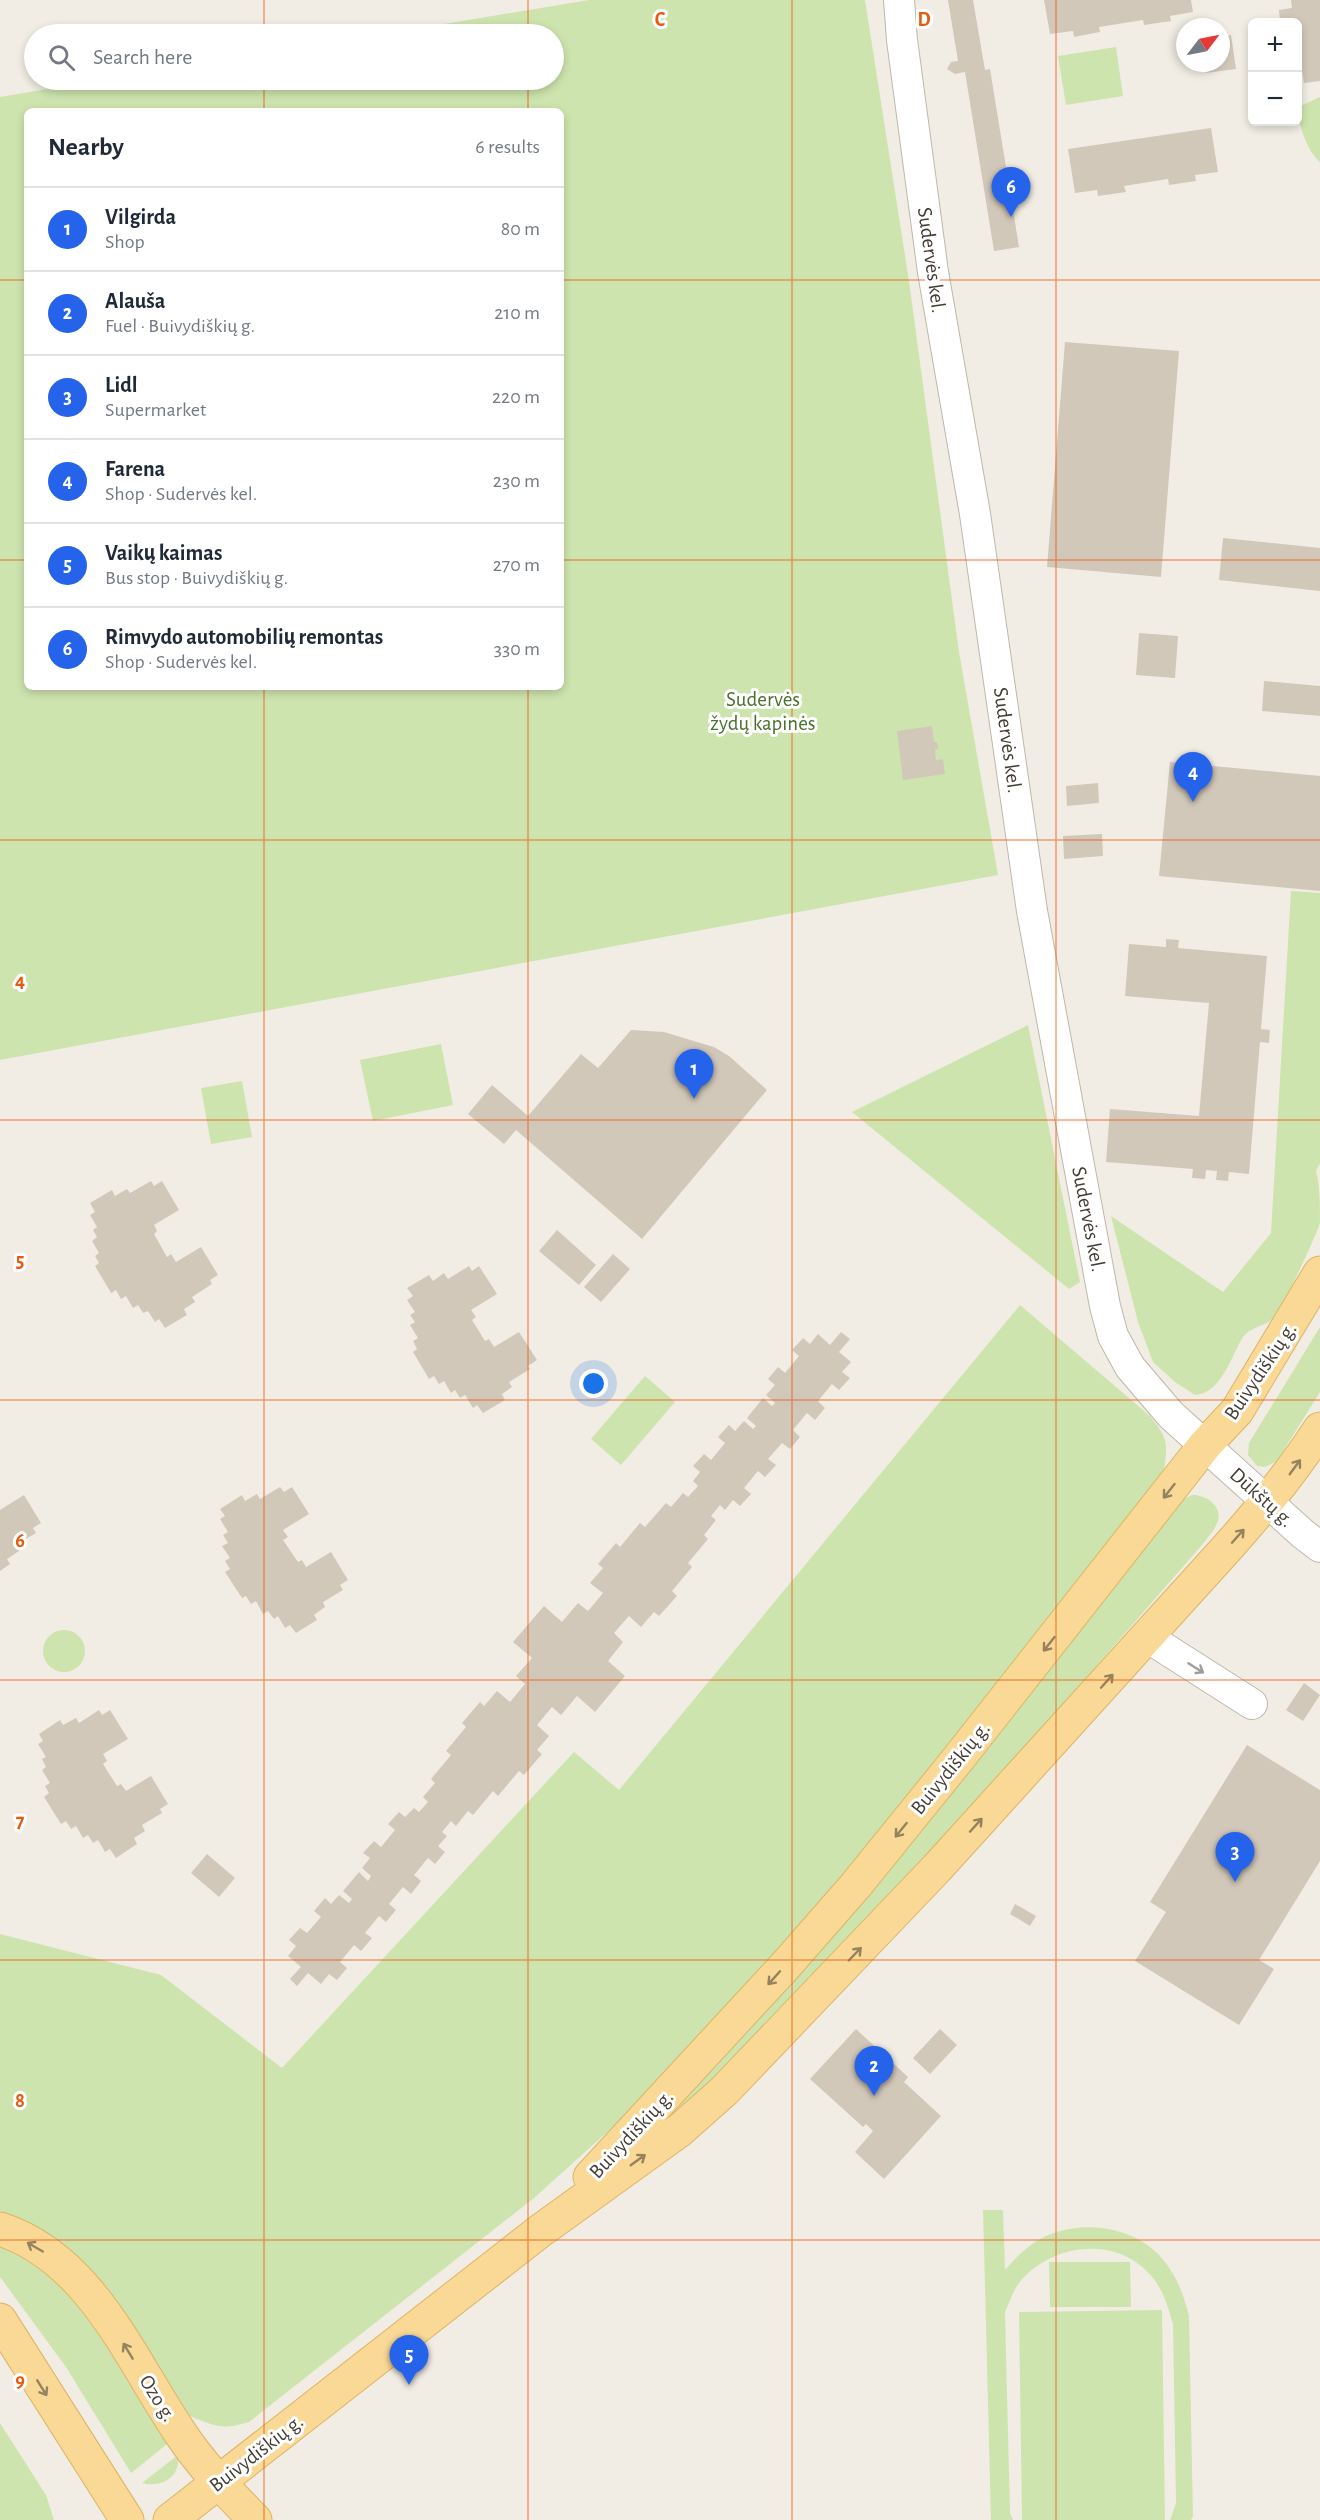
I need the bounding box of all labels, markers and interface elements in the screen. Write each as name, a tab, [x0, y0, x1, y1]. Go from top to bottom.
text: C	[655, 10, 666, 30]
text: D	[917, 10, 931, 30]
north arrow	[1176, 18, 1230, 72]
map controls	[1248, 18, 1302, 126]
button: +	[1248, 18, 1302, 72]
search box	[24, 24, 564, 90]
icon: search	[45, 41, 78, 74]
text: Search here	[93, 46, 192, 68]
button: −	[1248, 72, 1302, 126]
text: Nearby	[48, 134, 124, 160]
text: 6 results	[475, 137, 540, 157]
pin: 6	[992, 168, 1030, 217]
text: Vilgirda	[105, 206, 176, 228]
street label: Sudervės kel.	[914, 206, 949, 314]
text: 1	[64, 219, 71, 239]
text: 80 m	[501, 219, 540, 239]
text: Shop	[105, 232, 145, 252]
text: Alauša	[105, 290, 165, 312]
text: 2	[63, 303, 72, 323]
text: 210 m	[494, 303, 540, 323]
text: Fuel · Buivydiškių g.	[105, 316, 255, 336]
text: Lidl	[105, 374, 138, 396]
text: 3	[63, 387, 72, 407]
text: 220 m	[492, 387, 540, 407]
text: Supermarket	[105, 400, 206, 420]
text: Farena	[105, 458, 165, 480]
text: 4	[62, 471, 73, 491]
text: 230 m	[493, 471, 540, 491]
text: Shop · Sudervės kel.	[105, 484, 257, 504]
text: Vaikų kaimas	[105, 542, 222, 564]
text: 5	[63, 555, 72, 575]
text: 270 m	[493, 555, 540, 575]
text: Bus stop · Buivydiškių g.	[105, 568, 288, 588]
text: Rimvydo automobilių remontas	[105, 626, 383, 648]
text: 6	[63, 639, 72, 659]
text: 330 m	[494, 639, 540, 659]
text: Shop · Sudervės kel.	[105, 652, 257, 672]
street label: Sudervės kel.	[990, 686, 1025, 794]
park label: Sudervės žydų kapinės	[710, 689, 816, 734]
pin: 4	[1174, 752, 1212, 802]
text: 4	[15, 971, 25, 991]
pin: 1	[674, 1050, 714, 1099]
street label: Sudervės kel.	[1068, 1165, 1109, 1273]
text: 5	[16, 1251, 24, 1271]
street label: Buivydiškių g.	[1220, 1319, 1300, 1424]
your location	[579, 1369, 608, 1398]
one-way arrow	[1289, 1459, 1301, 1475]
street label: Dūkštų g.	[1226, 1464, 1298, 1531]
one-way arrow	[1163, 1483, 1176, 1499]
one-way arrow	[1231, 1529, 1245, 1544]
text: 6	[15, 1531, 25, 1551]
one-way arrow	[1042, 1636, 1055, 1652]
one-way arrow	[1187, 1663, 1204, 1675]
one-way arrow	[1100, 1673, 1114, 1688]
street label: Buivydiškių g.	[907, 1718, 994, 1819]
text: 7	[16, 1811, 25, 1831]
one-way arrow	[969, 1818, 983, 1833]
one-way arrow	[894, 1822, 907, 1838]
pin: 3	[1216, 1832, 1254, 1882]
one-way arrow	[848, 1946, 863, 1961]
one-way arrow	[768, 1970, 782, 1985]
pin: 2	[854, 2046, 894, 2096]
street label: Buivydiškių g.	[585, 2086, 677, 2183]
text: 8	[15, 2091, 25, 2111]
one-way arrow	[630, 2154, 646, 2166]
one-way arrow	[27, 2241, 44, 2253]
pin: 5	[390, 2336, 428, 2385]
one-way arrow	[122, 2343, 134, 2360]
text: 9	[15, 2371, 25, 2391]
street label: Ozo g.	[135, 2371, 180, 2425]
one-way arrow	[37, 2379, 49, 2396]
street label: Buivydiškių g.	[206, 2411, 307, 2496]

